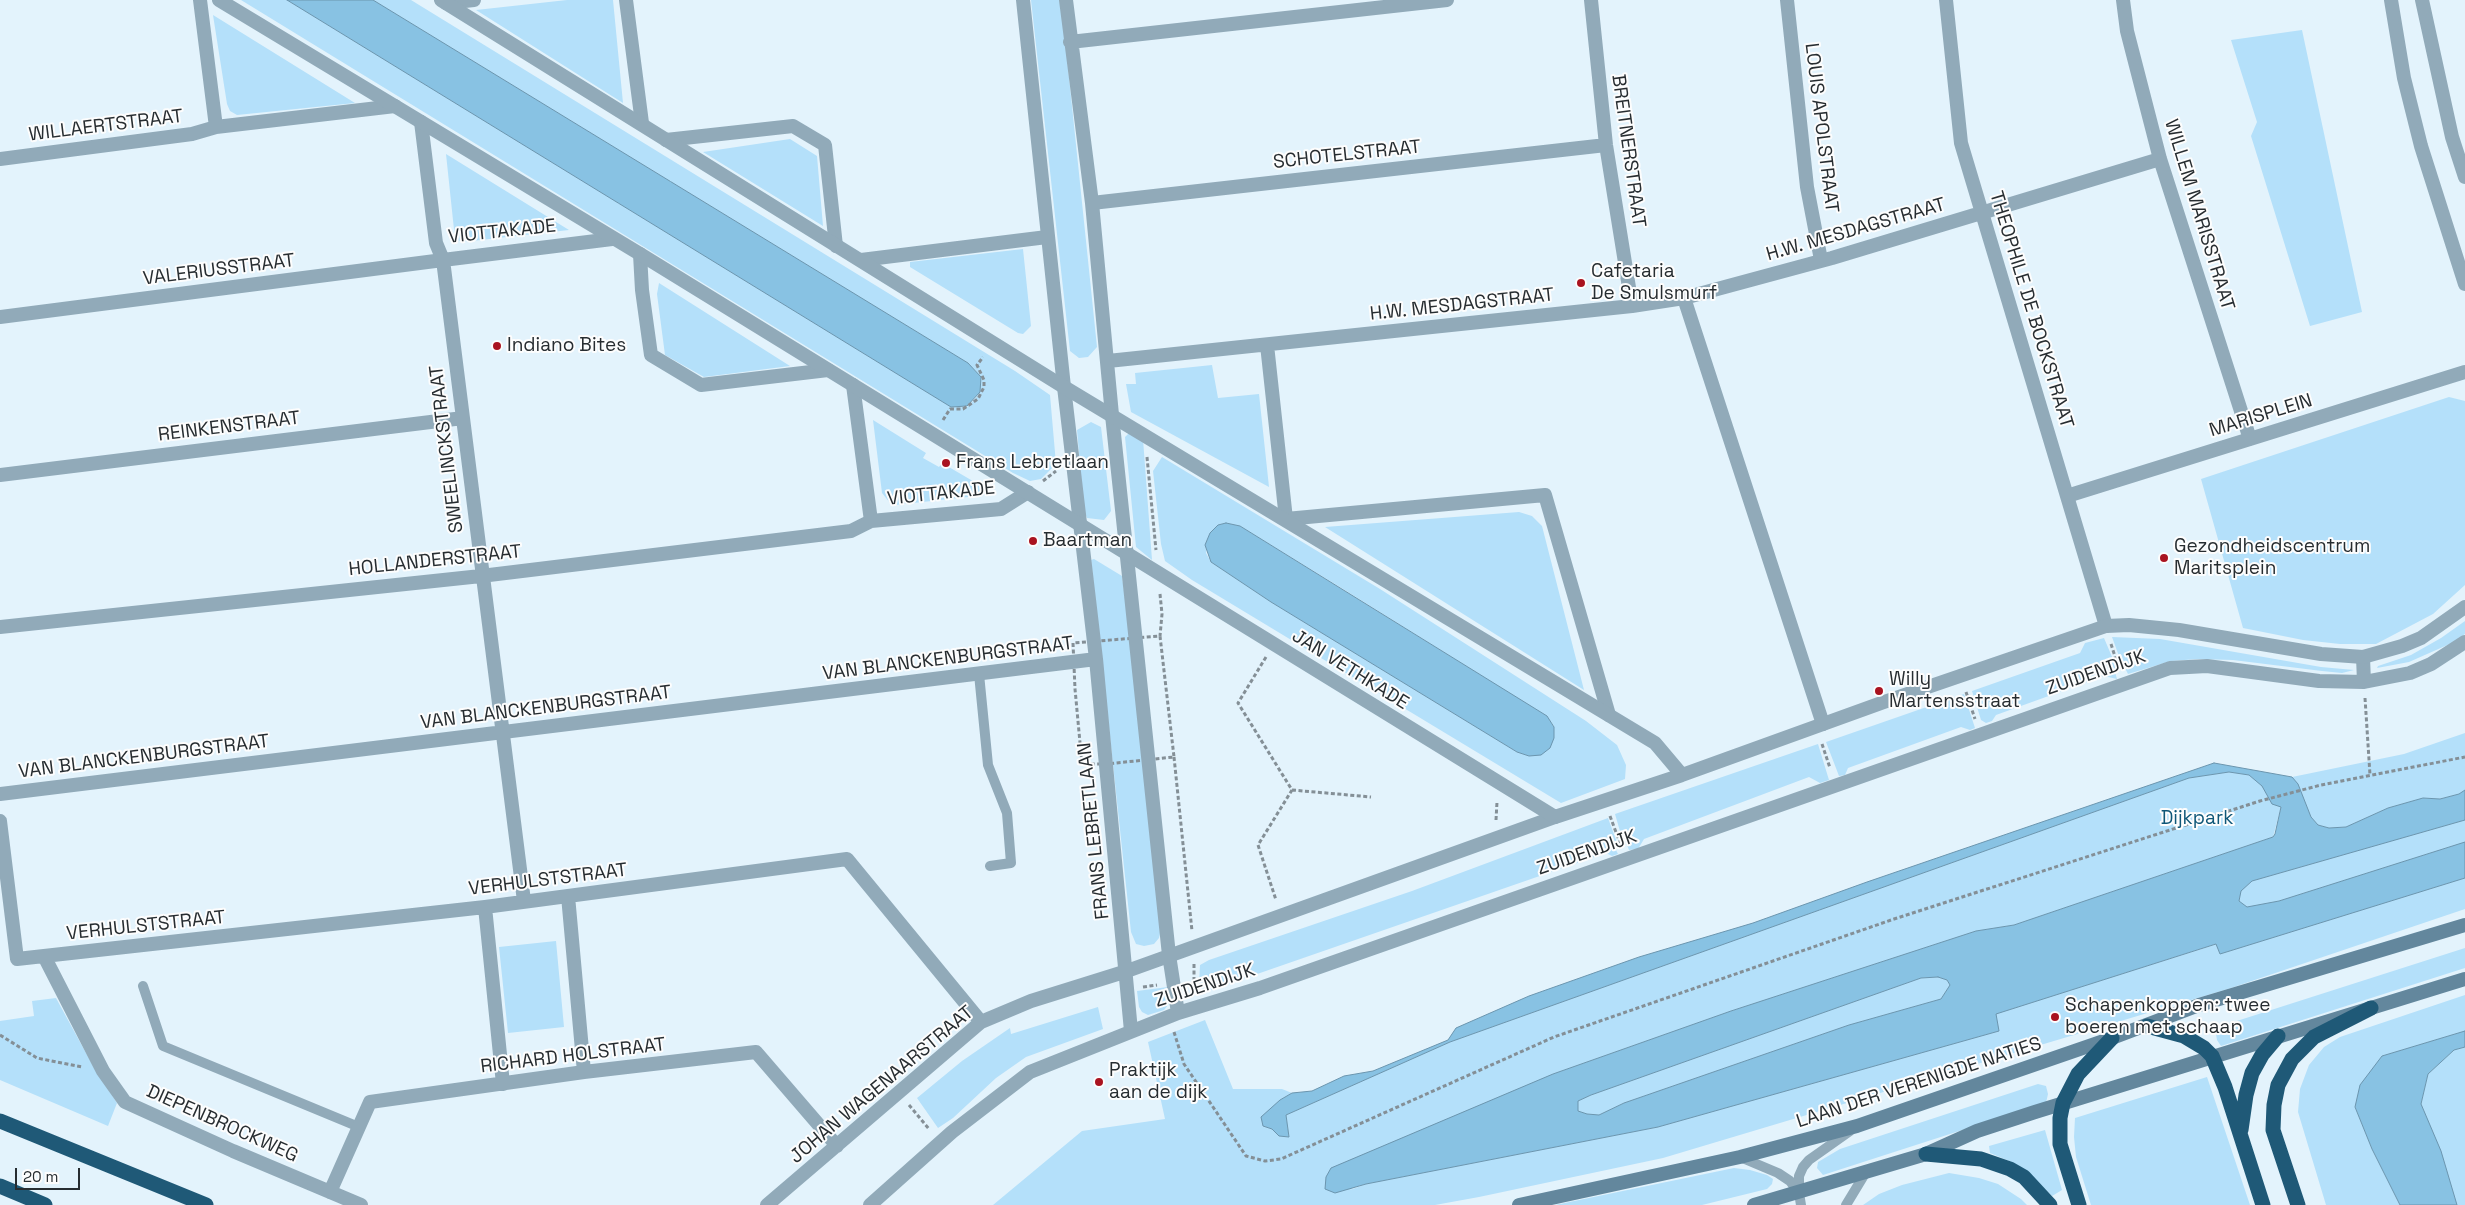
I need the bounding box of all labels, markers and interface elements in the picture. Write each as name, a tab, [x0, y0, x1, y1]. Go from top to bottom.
street label: LOUIS APOLSTRAAT	[1799, 42, 1843, 214]
street label: BREITNERSTRAAT	[1606, 73, 1650, 229]
street label: WILLAERTSTRAAT	[28, 105, 184, 147]
street label: WILLEM MARISSTRAAT	[2159, 117, 2239, 313]
street label: SCHOTELSTRAAT	[1272, 136, 1422, 174]
street label: THEOPHILE DE BOCKSTRAAT	[1984, 189, 2078, 431]
street label: H.W. MESDAGSTRAAT	[1764, 194, 1948, 266]
street label: VIOTTAKADE	[447, 215, 557, 249]
street label: VALERIUSSTRAAT	[142, 249, 296, 291]
place label: Cafetaria De Smulsmurf	[1591, 261, 1717, 305]
marker: Cafetaria De Smulsmurf	[1575, 277, 1587, 289]
street label: H.W. MESDAGSTRAAT	[1369, 284, 1555, 326]
place label: Indiano Bites	[507, 335, 626, 357]
marker: Indiano Bites	[491, 340, 503, 352]
street label: SWEELINCKSTRAAT	[425, 364, 469, 534]
street label: MARISPLEIN	[2207, 390, 2315, 442]
street label: REINKENSTRAAT	[157, 407, 301, 447]
place label: Frans Lebretlaan	[956, 452, 1109, 474]
marker: Frans Lebretlaan	[940, 457, 952, 469]
street label: VIOTTAKADE	[886, 477, 996, 511]
place label: Baartman	[1043, 530, 1132, 552]
marker: Baartman	[1027, 535, 1039, 547]
place label: Gezondheidscentrum Maritsplein	[2174, 536, 2370, 580]
street label: HOLLANDERSTRAAT	[347, 541, 523, 581]
marker: Gezondheidscentrum Maritsplein	[2158, 552, 2170, 564]
street label: JAN VETHKADE	[1288, 625, 1412, 715]
street label: VAN BLANCKENBURGSTRAAT	[821, 632, 1075, 686]
street label: ZUIDENDIJK	[2043, 645, 2149, 701]
place label: Willy Martensstraat	[1889, 669, 2020, 713]
street label: VAN BLANCKENBURGSTRAAT	[419, 681, 673, 735]
marker: Willy Martensstraat	[1873, 685, 1885, 697]
street label: VAN BLANCKENBURGSTRAAT	[17, 730, 271, 784]
street label: FRANS LEBRETLAAN	[1073, 741, 1115, 921]
park label: Dijkpark	[2161, 808, 2233, 830]
street label: ZUIDENDIJK	[1534, 825, 1640, 881]
street label: VERHULSTSTRAAT	[467, 859, 629, 901]
street label: VERHULSTSTRAAT	[65, 906, 227, 946]
street label: ZUIDENDIJK	[1152, 959, 1258, 1013]
place label: Schapenkoppen: twee boeren met schaap	[2065, 995, 2270, 1039]
street label: JOHAN WAGENAARSTRAAT	[785, 1001, 979, 1169]
marker: Schapenkoppen: twee boeren met schaap	[2049, 1011, 2061, 1023]
street label: RICHARD HOLSTRAAT	[479, 1033, 667, 1079]
street label: LAAN DER VERENIGDE NATIES	[1794, 1033, 2044, 1133]
place label: Praktijk aan de dijk	[1109, 1060, 1208, 1104]
marker: Praktijk aan de dijk	[1093, 1076, 1105, 1088]
street label: DIEPENBROCKWEG	[143, 1080, 301, 1168]
scale bar	[18, 1158, 82, 1190]
text: 20 m	[23, 1167, 58, 1186]

